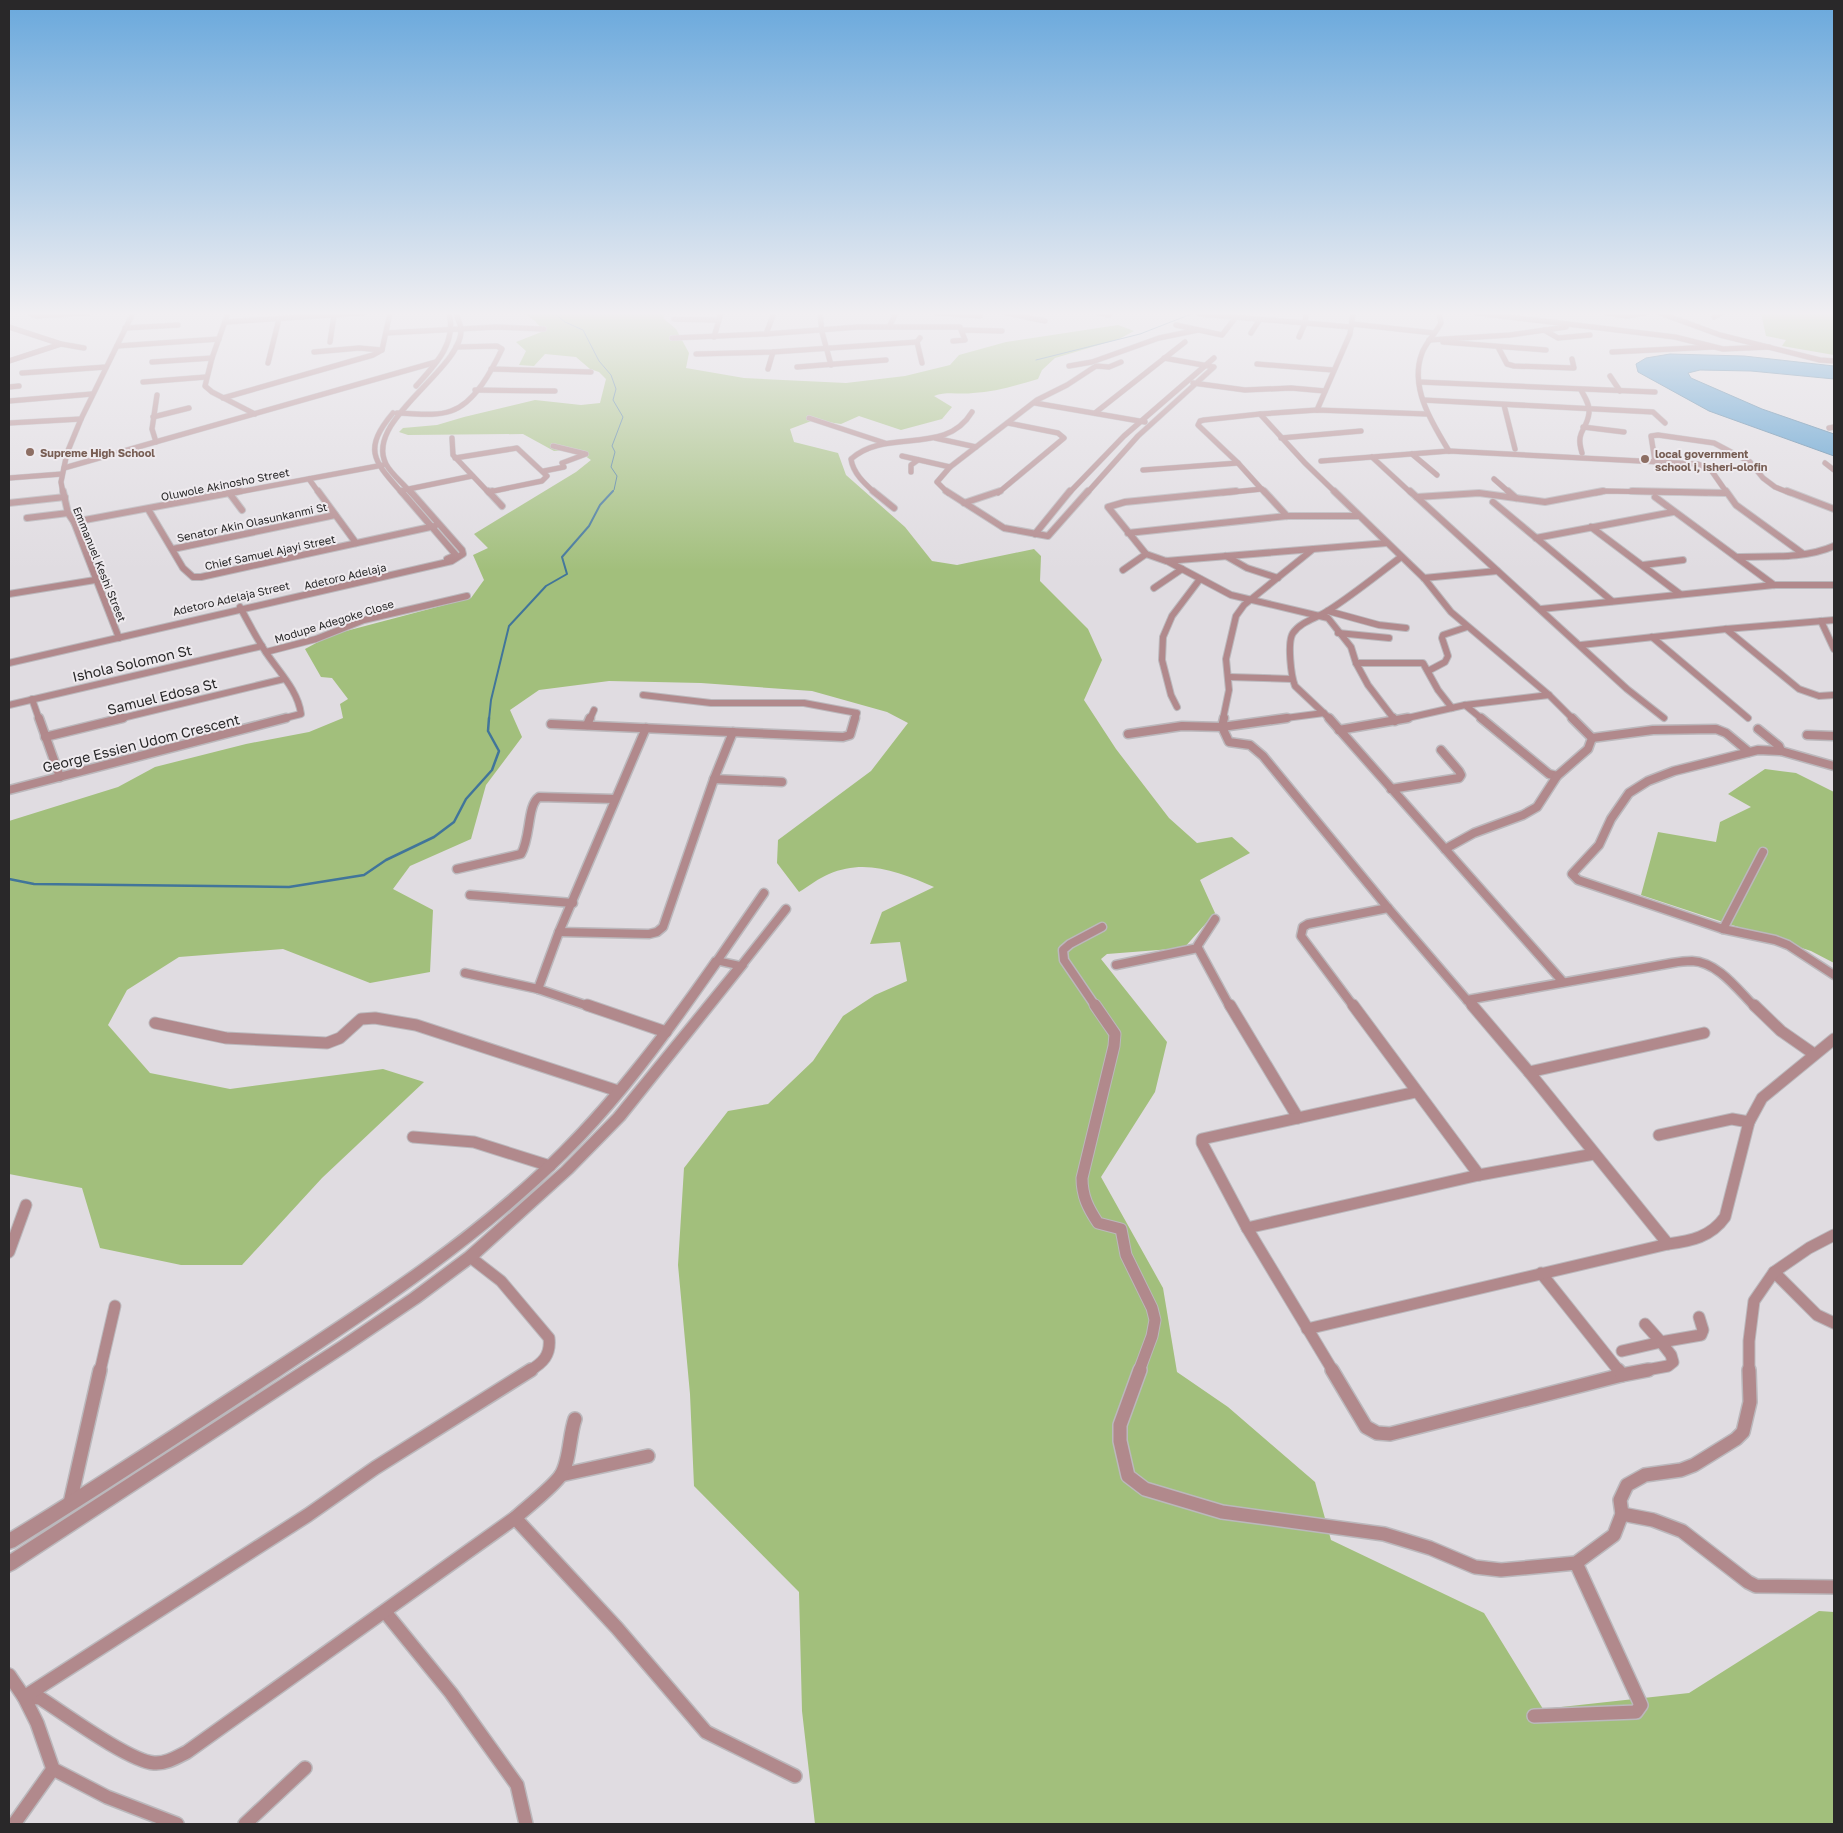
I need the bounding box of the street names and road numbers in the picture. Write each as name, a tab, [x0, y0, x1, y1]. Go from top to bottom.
street label: Oluwole Akinosho Street	[160, 465, 290, 503]
street label: Senator Akin Olasunkanmi St	[176, 500, 328, 544]
street label: Emmanuel Keshi Street	[71, 505, 129, 623]
street label: Chief Samuel Ajayi Street	[203, 532, 337, 572]
street label: Adetoro Adelaja	[302, 560, 388, 592]
street label: Adetoro Adelaja Street	[171, 578, 291, 618]
street label: Modupe Adegoke Close	[273, 597, 395, 645]
street label: Ishola Solomon St	[71, 641, 193, 685]
street label: Samuel Edosa St	[105, 674, 219, 718]
street label: George Essien Udom Crescent	[41, 710, 241, 776]

